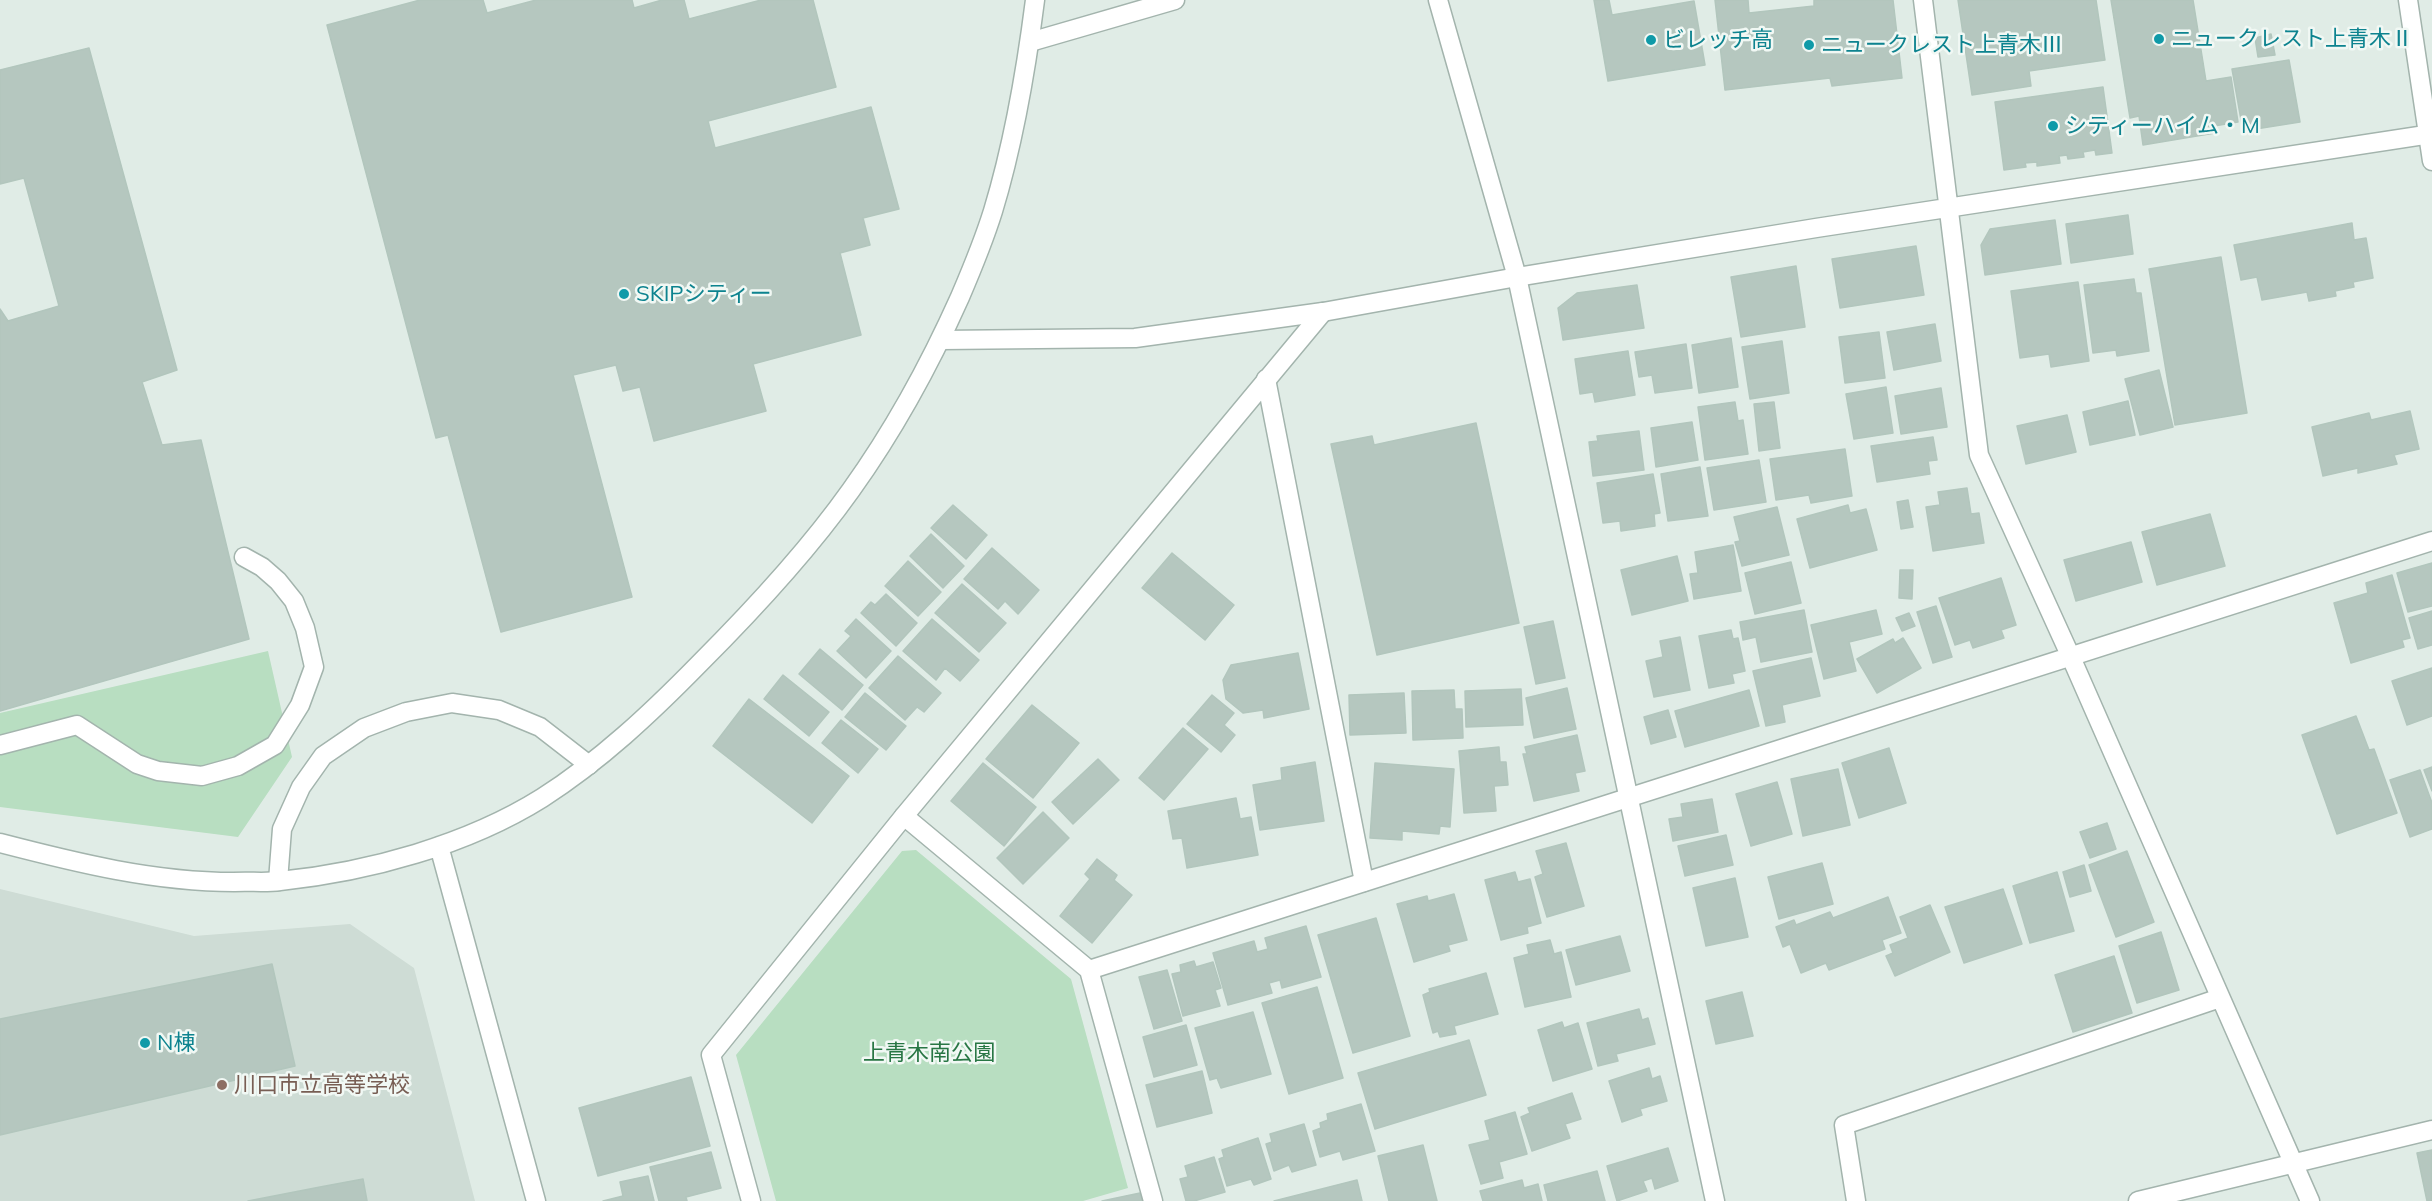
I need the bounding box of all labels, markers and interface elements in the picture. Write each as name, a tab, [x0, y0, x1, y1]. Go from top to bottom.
place label: ニュークレスト上青木Ⅱ	[2171, 26, 2413, 52]
place label: ビレッチ高	[1663, 27, 1773, 53]
place label: ニュークレスト上青木Ⅲ	[1821, 32, 2063, 58]
marker: ニュークレスト上青木Ⅱ	[2152, 32, 2166, 46]
marker: ビレッチ高	[1644, 33, 1658, 47]
marker: ニュークレスト上青木Ⅲ	[1802, 38, 1816, 52]
place label: シティーハイム・M	[2065, 113, 2260, 139]
marker: シティーハイム・M	[2046, 119, 2060, 133]
place label: SKIPシティー	[636, 281, 772, 307]
marker: SKIPシティー	[617, 287, 631, 301]
place label: N棟	[157, 1030, 195, 1056]
marker: N棟	[138, 1036, 152, 1050]
park label: 上青木南公園	[863, 1040, 995, 1066]
place label: 川口市立高等学校	[234, 1072, 410, 1098]
marker: 川口市立高等学校	[215, 1078, 229, 1092]

